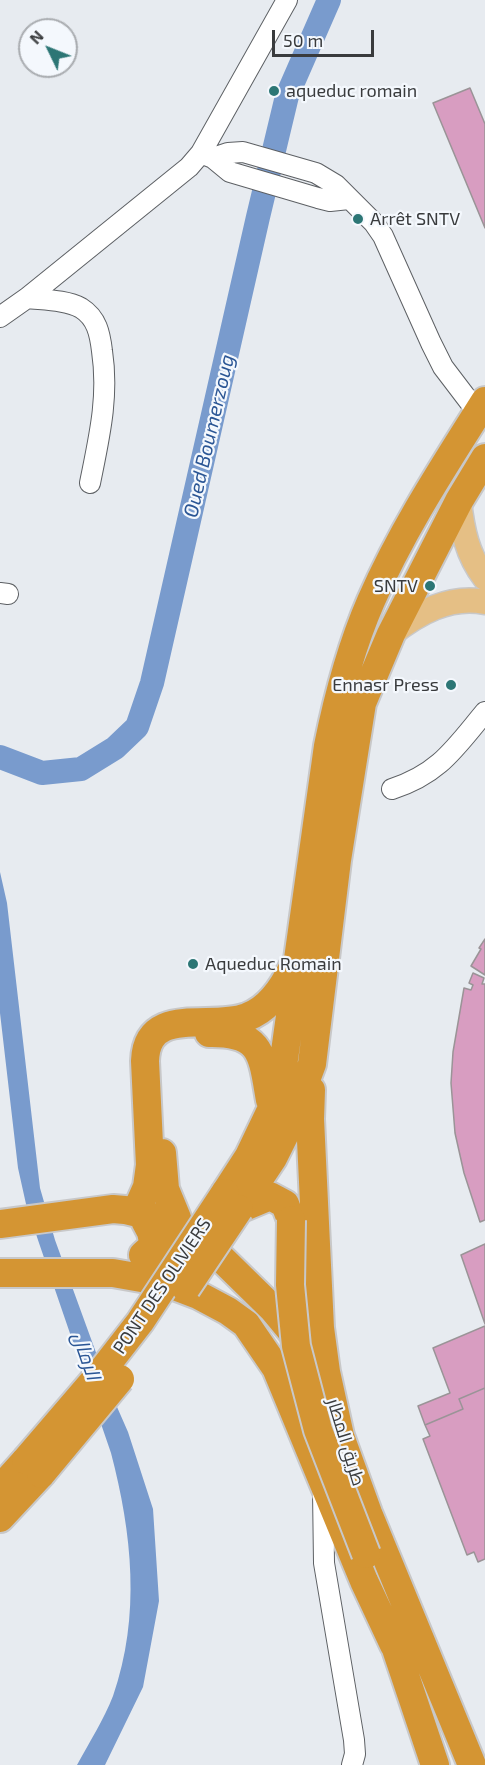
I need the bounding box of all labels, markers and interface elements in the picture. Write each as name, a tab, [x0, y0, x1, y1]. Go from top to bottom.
north arrow	[18, 18, 78, 78]
scale bar	[275, 18, 377, 56]
text: N	[25, 26, 47, 47]
text: 50 m	[283, 29, 323, 51]
place label: aqueduc romain	[286, 80, 417, 102]
marker: aqueduc romain	[267, 84, 281, 98]
place label: Arrêt SNTV	[370, 208, 460, 230]
marker: Arrêt SNTV	[351, 212, 365, 226]
water label: Oued Boumerzoug	[179, 352, 239, 520]
place label: SNTV	[374, 575, 418, 597]
marker: SNTV	[423, 579, 437, 593]
place label: Ennasr Press	[332, 674, 439, 696]
marker: Ennasr Press	[444, 678, 458, 692]
place label: Aqueduc Romain	[205, 953, 342, 975]
marker: Aqueduc Romain	[186, 957, 200, 971]
street label: PONT DES OLIVIERS	[109, 1214, 215, 1358]
water label: الرمال	[67, 1329, 105, 1383]
street label: طريق المطار	[322, 1396, 370, 1488]

